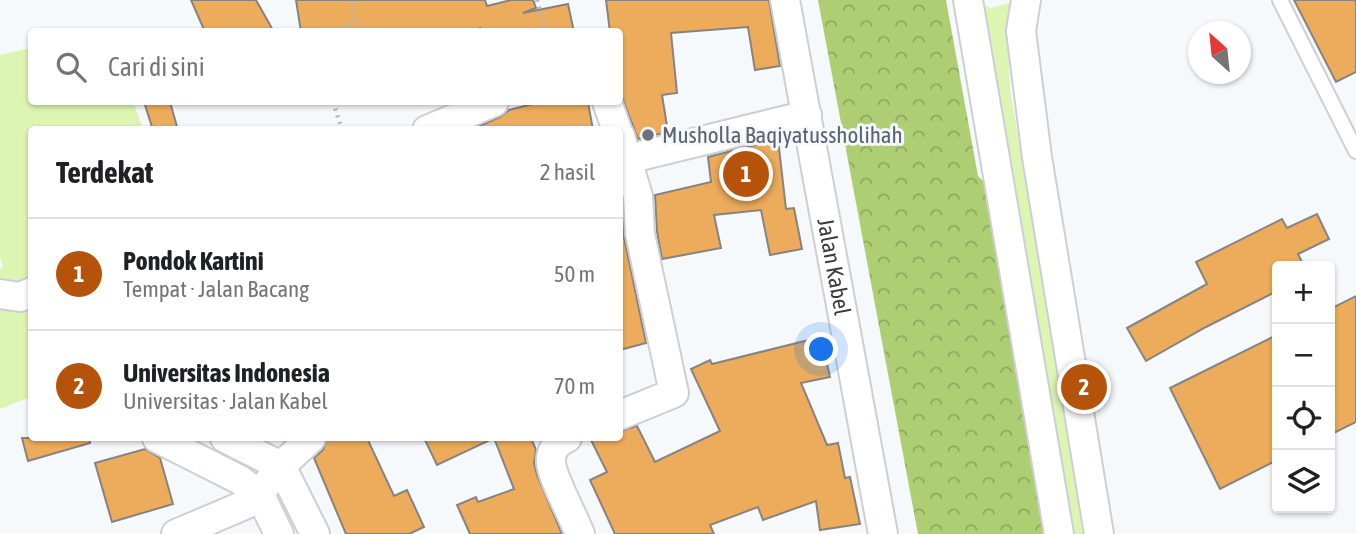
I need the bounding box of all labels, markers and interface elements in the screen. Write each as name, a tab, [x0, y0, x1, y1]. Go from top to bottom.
north arrow	[1188, 21, 1251, 84]
search box	[28, 28, 623, 105]
icon: search	[52, 48, 90, 86]
text: Cari di sini	[108, 52, 205, 82]
place label: Musholla Baqiyatussholihah	[662, 122, 903, 148]
marker: Musholla Baqiyatussholihah	[640, 127, 656, 143]
pin: 1	[723, 148, 769, 200]
text: Terdekat	[56, 155, 153, 189]
text: 2 hasil	[540, 159, 595, 185]
street label: Jalan Kabel	[812, 216, 856, 317]
text: Pondok Kartini	[123, 246, 264, 276]
text: 1	[74, 261, 84, 287]
text: 50 m	[554, 261, 595, 287]
map controls	[1272, 261, 1335, 513]
button: +	[1272, 261, 1335, 324]
text: Tempat · Jalan Bacang	[123, 276, 309, 302]
button: −	[1272, 324, 1335, 387]
your location	[804, 332, 838, 366]
text: Universitas Indonesia	[123, 358, 330, 388]
pin: 2	[1061, 361, 1107, 413]
text: 2	[74, 373, 84, 399]
text: 70 m	[554, 373, 595, 399]
button: locate	[1272, 387, 1335, 450]
text: Universitas · Jalan Kabel	[123, 388, 328, 414]
button: layers	[1272, 450, 1335, 513]

